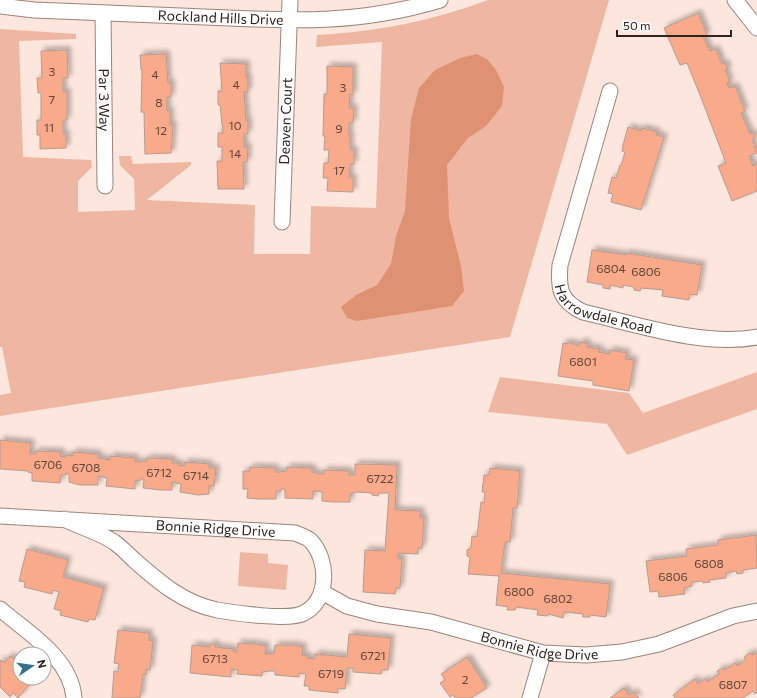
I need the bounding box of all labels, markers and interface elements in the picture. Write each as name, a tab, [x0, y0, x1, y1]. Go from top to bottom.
street label: Rockland Hills Drive	[157, 6, 284, 28]
scale bar	[617, 12, 731, 38]
text: 50 m	[623, 18, 651, 32]
house number: 3	[49, 64, 56, 78]
house number: 4	[151, 67, 159, 81]
street label: Par 3 Way	[96, 68, 113, 132]
house number: 4	[232, 77, 240, 91]
street label: Deaven Court	[275, 77, 295, 165]
house number: 3	[340, 80, 347, 94]
house number: 7	[49, 92, 55, 106]
house number: 8	[155, 95, 163, 109]
house number: 10	[229, 118, 242, 132]
house number: 11	[44, 120, 54, 134]
house number: 9	[335, 121, 343, 135]
house number: 12	[155, 123, 167, 137]
house number: 14	[229, 146, 241, 160]
house number: 17	[333, 163, 345, 177]
house number: 6804	[596, 261, 626, 275]
house number: 6806	[631, 264, 661, 278]
street label: Harrowdale Road	[552, 282, 654, 337]
house number: 6801	[569, 354, 597, 368]
house number: 6706	[34, 457, 62, 471]
house number: 6708	[72, 460, 100, 474]
house number: 6712	[146, 465, 172, 479]
house number: 6714	[183, 468, 209, 482]
house number: 6722	[367, 471, 394, 485]
street label: Bonnie Ridge Drive	[155, 516, 276, 540]
house number: 6808	[694, 556, 724, 570]
house number: 6806	[658, 569, 688, 583]
house number: 6800	[504, 584, 534, 598]
house number: 6802	[543, 591, 573, 605]
street label: Bonnie Ridge Drive	[479, 627, 599, 663]
north arrow	[12, 646, 52, 686]
house number: 6721	[360, 648, 386, 662]
house number: 6713	[202, 651, 228, 665]
text: N	[35, 658, 49, 669]
house number: 6719	[318, 666, 344, 680]
house number: 2	[462, 672, 469, 686]
house number: 6807	[719, 677, 747, 691]

